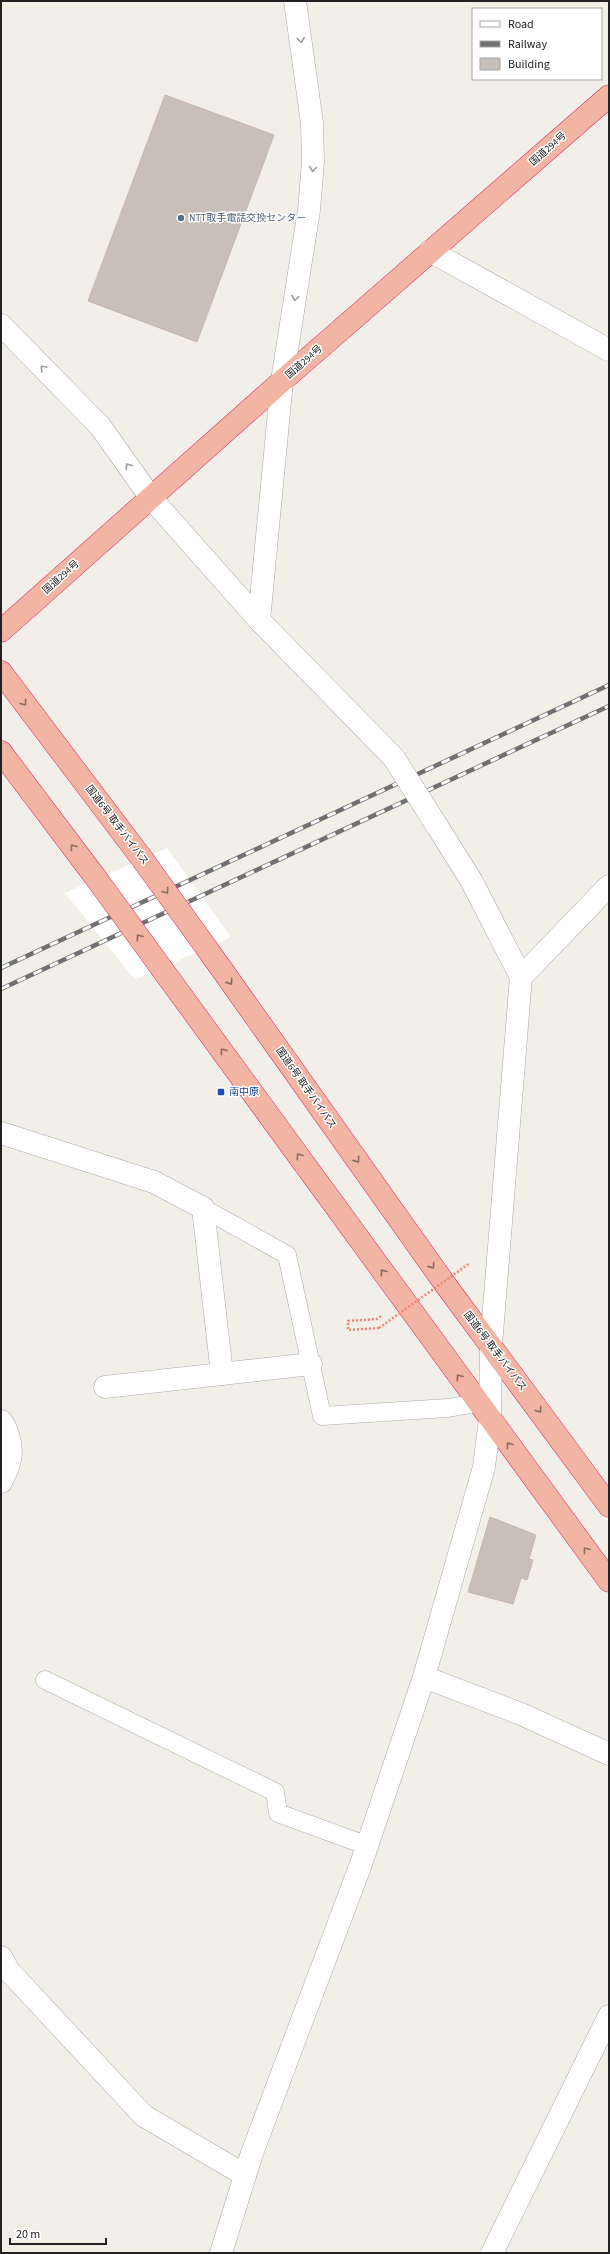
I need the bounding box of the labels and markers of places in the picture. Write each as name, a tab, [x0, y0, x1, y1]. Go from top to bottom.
place label: NTT取手電話交換センター	[189, 211, 306, 225]
marker: NTT取手電話交換センター	[176, 213, 186, 223]
place label: 南中原	[229, 1085, 259, 1099]
marker: 南中原	[216, 1087, 226, 1097]

